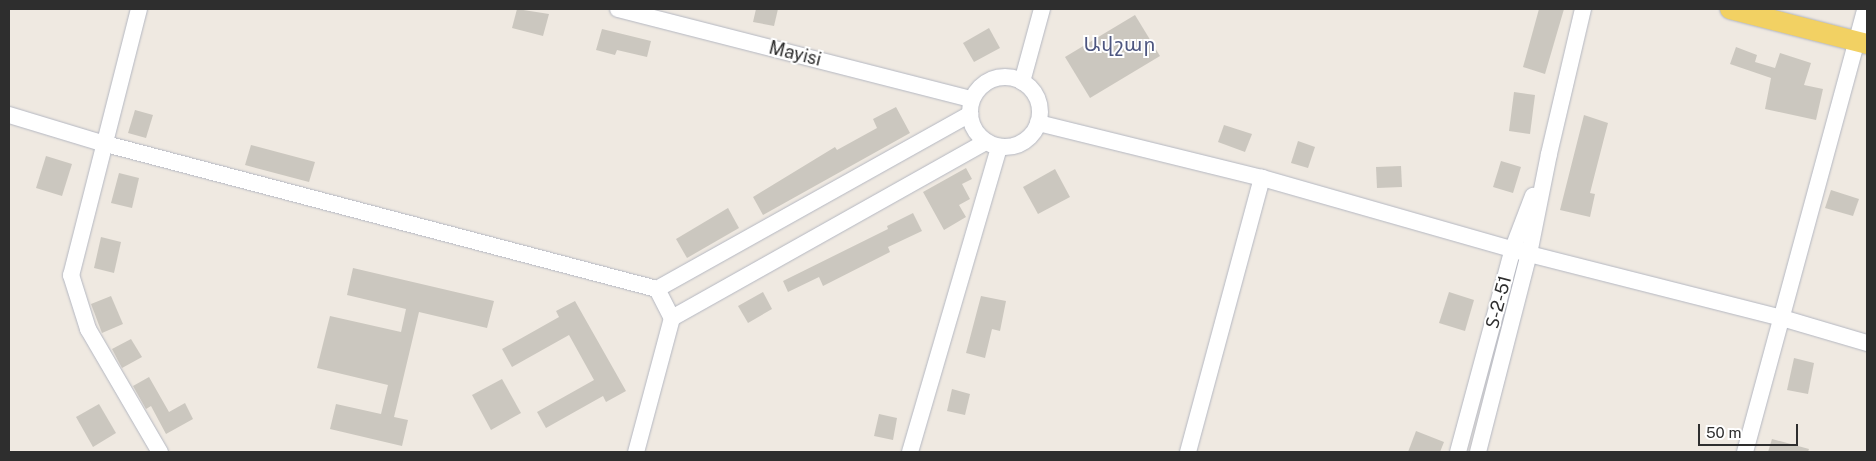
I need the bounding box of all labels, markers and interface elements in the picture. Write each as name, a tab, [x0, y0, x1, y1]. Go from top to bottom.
district label: Ավշար	[1083, 32, 1157, 56]
street label: Mayisi	[767, 37, 823, 71]
street label: Տ-2-51	[1482, 273, 1516, 331]
scale bar	[1701, 414, 1801, 446]
text: 50 m	[1706, 424, 1741, 441]

